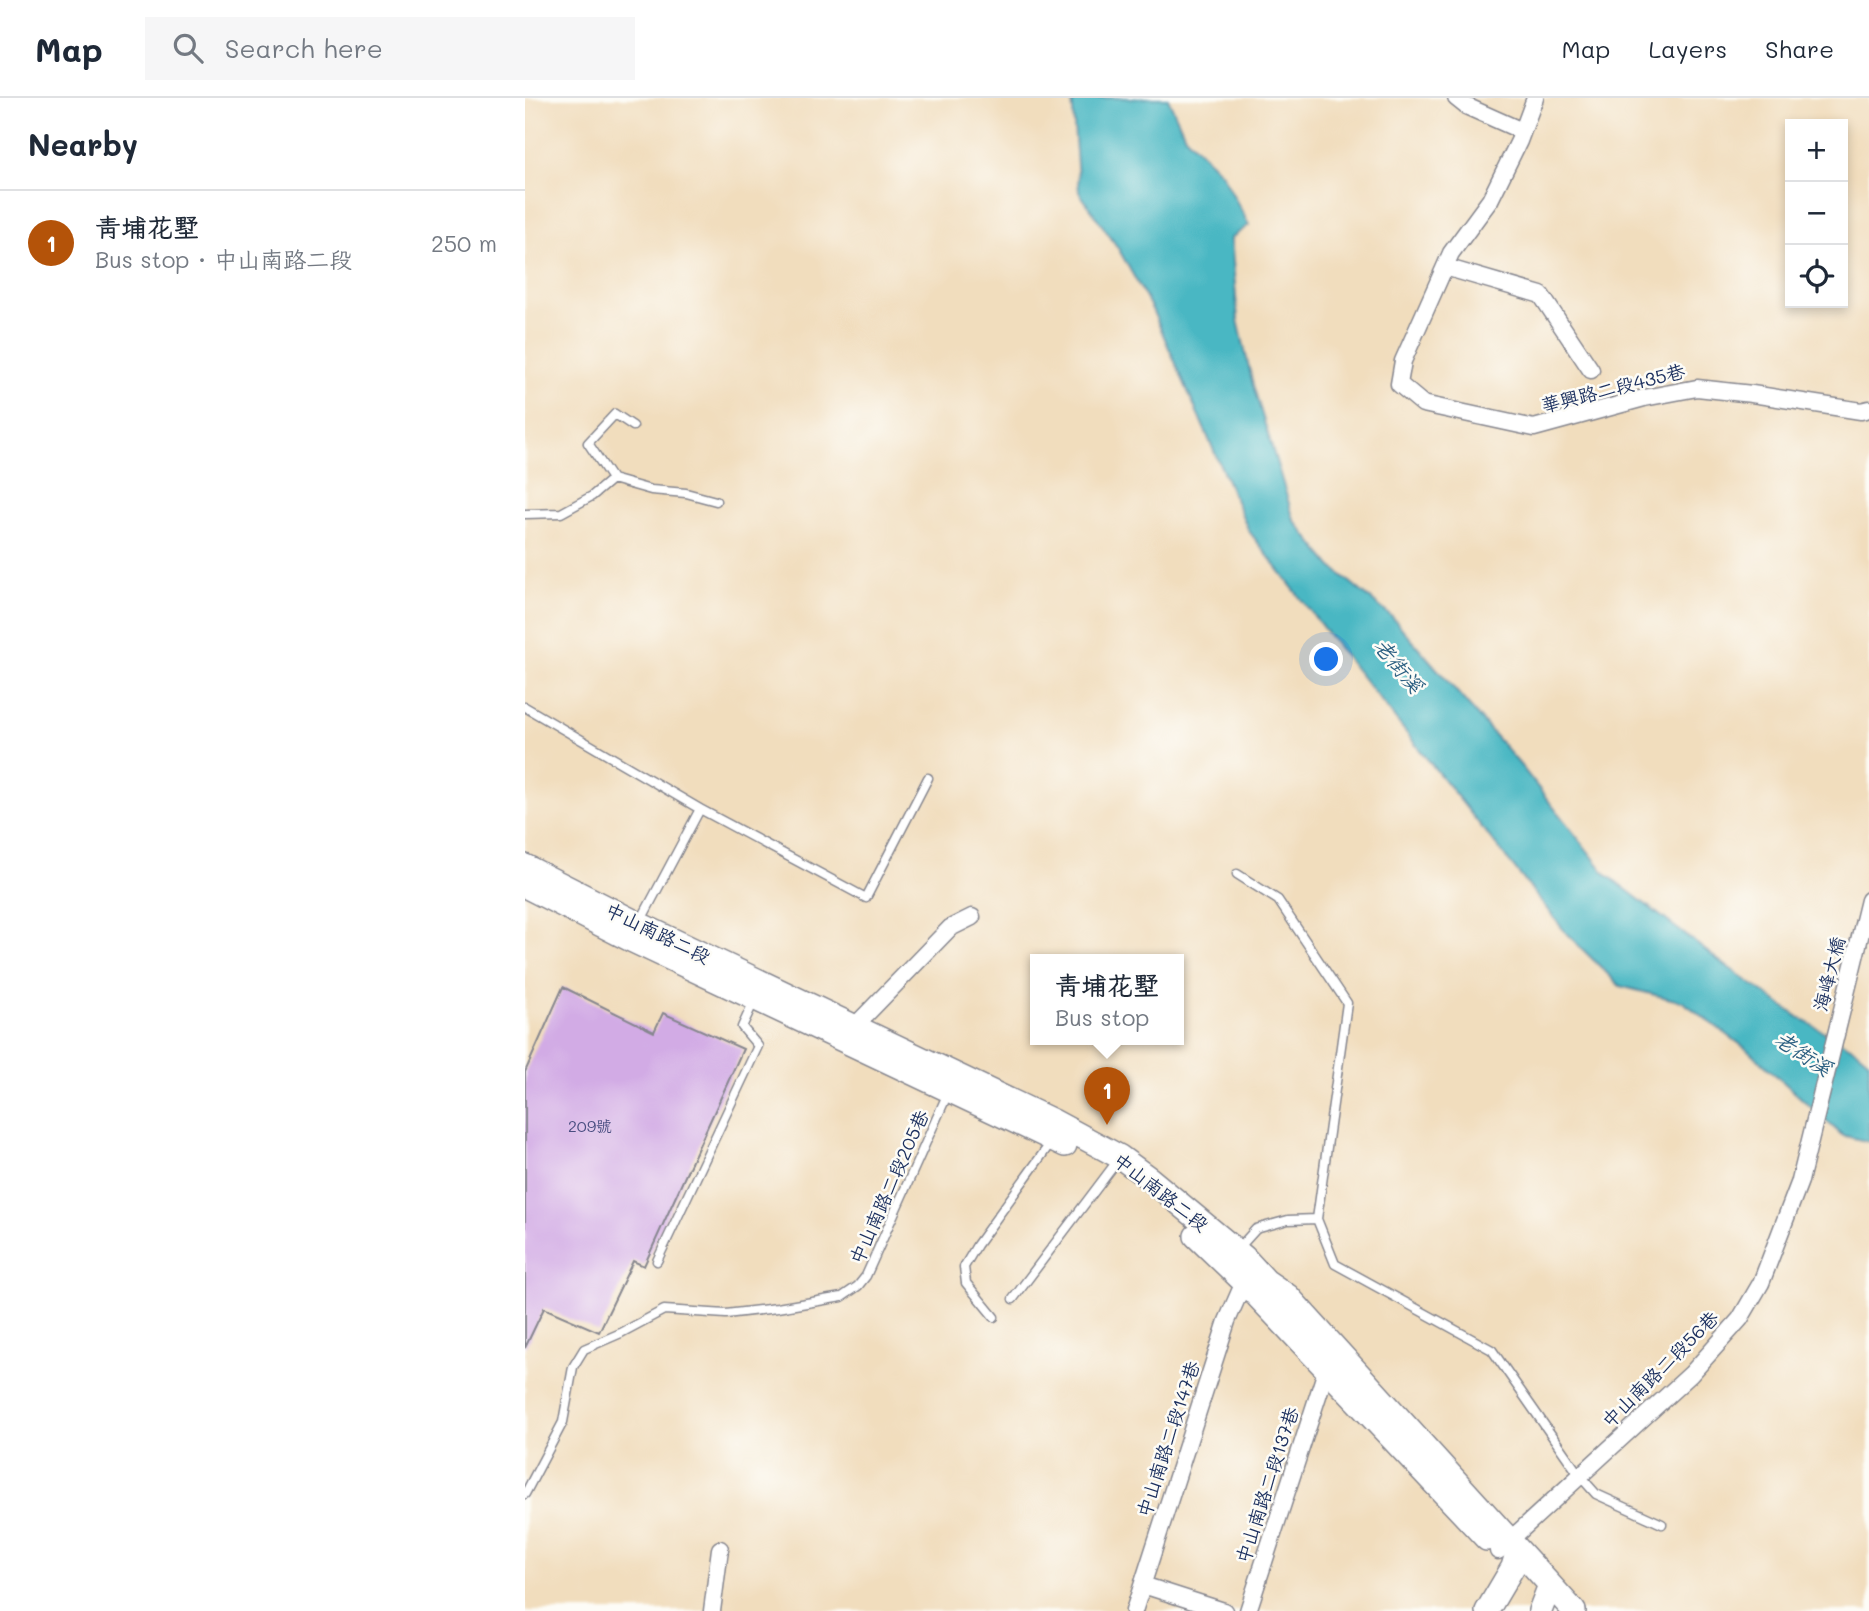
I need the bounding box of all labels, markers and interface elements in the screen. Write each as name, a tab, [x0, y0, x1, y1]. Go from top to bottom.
search box	[145, 17, 635, 80]
text: Map	[35, 27, 103, 70]
icon: search	[169, 29, 207, 67]
text: Search here	[225, 31, 383, 65]
text: Map	[1562, 33, 1610, 64]
text: Layers	[1648, 33, 1727, 64]
text: Share	[1765, 33, 1834, 64]
map controls	[1785, 119, 1848, 308]
button: +	[1785, 119, 1848, 182]
text: Nearby	[28, 124, 138, 164]
button: −	[1785, 182, 1848, 245]
text: 青埔花墅	[95, 210, 199, 244]
text: 1	[46, 228, 56, 258]
text: 250 m	[431, 228, 497, 258]
text: Bus stop · 中山南路二段	[95, 244, 352, 274]
button: locate	[1785, 245, 1848, 308]
street label: 華興路二段435巷	[1538, 358, 1687, 417]
water label: 老街溪	[1369, 632, 1430, 699]
your location	[1309, 642, 1343, 676]
street label: 中山南路二段	[602, 896, 715, 969]
street label: 海峰大橋	[1807, 934, 1850, 1014]
popup	[1030, 954, 1184, 1045]
text: 青埔花墅	[1055, 968, 1159, 1002]
text: Bus stop	[1055, 1002, 1150, 1032]
water label: 老街溪	[1770, 1024, 1838, 1082]
pin: 1	[1084, 1067, 1130, 1125]
street label: 中山南路二段205巷	[843, 1106, 934, 1268]
house number: 209號	[568, 1115, 612, 1136]
street label: 中山南路二段	[1109, 1147, 1214, 1237]
street label: 中山南路二段56巷	[1596, 1305, 1723, 1432]
street label: 中山南路二段147巷	[1130, 1357, 1205, 1520]
street label: 中山南路二段137巷	[1229, 1403, 1304, 1566]

